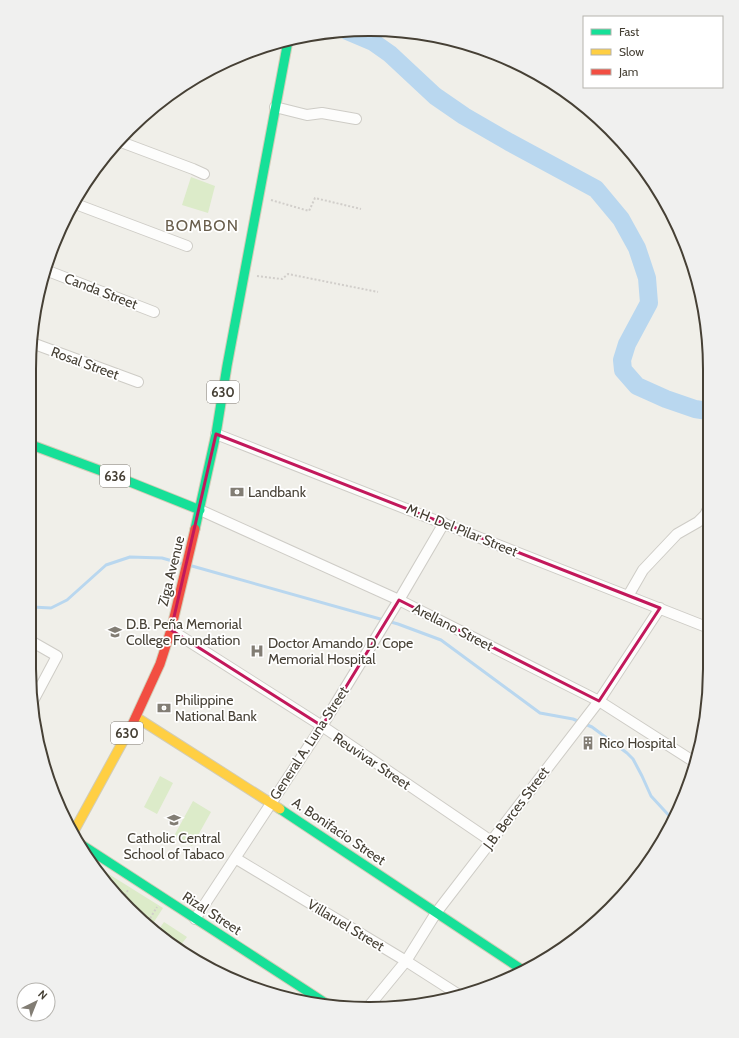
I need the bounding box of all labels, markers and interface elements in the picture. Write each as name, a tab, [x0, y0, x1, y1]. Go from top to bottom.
legend	[583, 16, 723, 88]
text: Fast	[619, 24, 639, 39]
text: Slow	[619, 44, 644, 59]
text: Jam	[618, 64, 638, 79]
district label: BOMBON	[165, 216, 239, 235]
street label: Canda Street	[62, 269, 140, 313]
street label: Rosal Street	[49, 342, 122, 384]
road number: 630	[207, 381, 239, 403]
road number: 636	[100, 465, 130, 487]
place label: Landbank	[248, 483, 307, 501]
bank icon: Landbank	[229, 484, 245, 500]
street label: M.H. Del Pilar Street	[404, 499, 521, 561]
street label: Ziga Avenue	[154, 534, 188, 608]
street label: Arellano Street	[410, 599, 497, 655]
place label: D.B. Peña Memorial College Foundation	[126, 615, 242, 649]
school or university icon: D.B. Peña Memorial College Foundation	[107, 624, 123, 640]
place label: Doctor Amando D. Cope Memorial Hospital	[268, 634, 413, 668]
hospital icon: Doctor Amando D. Cope Memorial Hospital	[249, 643, 265, 659]
street label: General A. Luna Street	[266, 683, 353, 803]
place label: Philippine National Bank	[175, 691, 258, 725]
bank icon: Philippine National Bank	[156, 700, 172, 716]
road number: 630	[111, 722, 143, 744]
street label: Reuvivar Street	[330, 728, 414, 794]
place label: Rico Hospital	[599, 734, 677, 752]
building icon: Rico Hospital	[580, 735, 596, 751]
street label: J.B. Berces Street	[478, 763, 553, 854]
street label: A. Bonifacio Street	[289, 793, 389, 869]
school or university icon: Catholic Central School of Tabaco	[166, 812, 182, 828]
place label: Catholic Central School of Tabaco	[123, 829, 225, 863]
street label: Rizal Street	[179, 887, 245, 939]
street label: Villaruel Street	[304, 895, 388, 955]
north arrow	[16, 982, 56, 1022]
text: N	[35, 987, 50, 1002]

